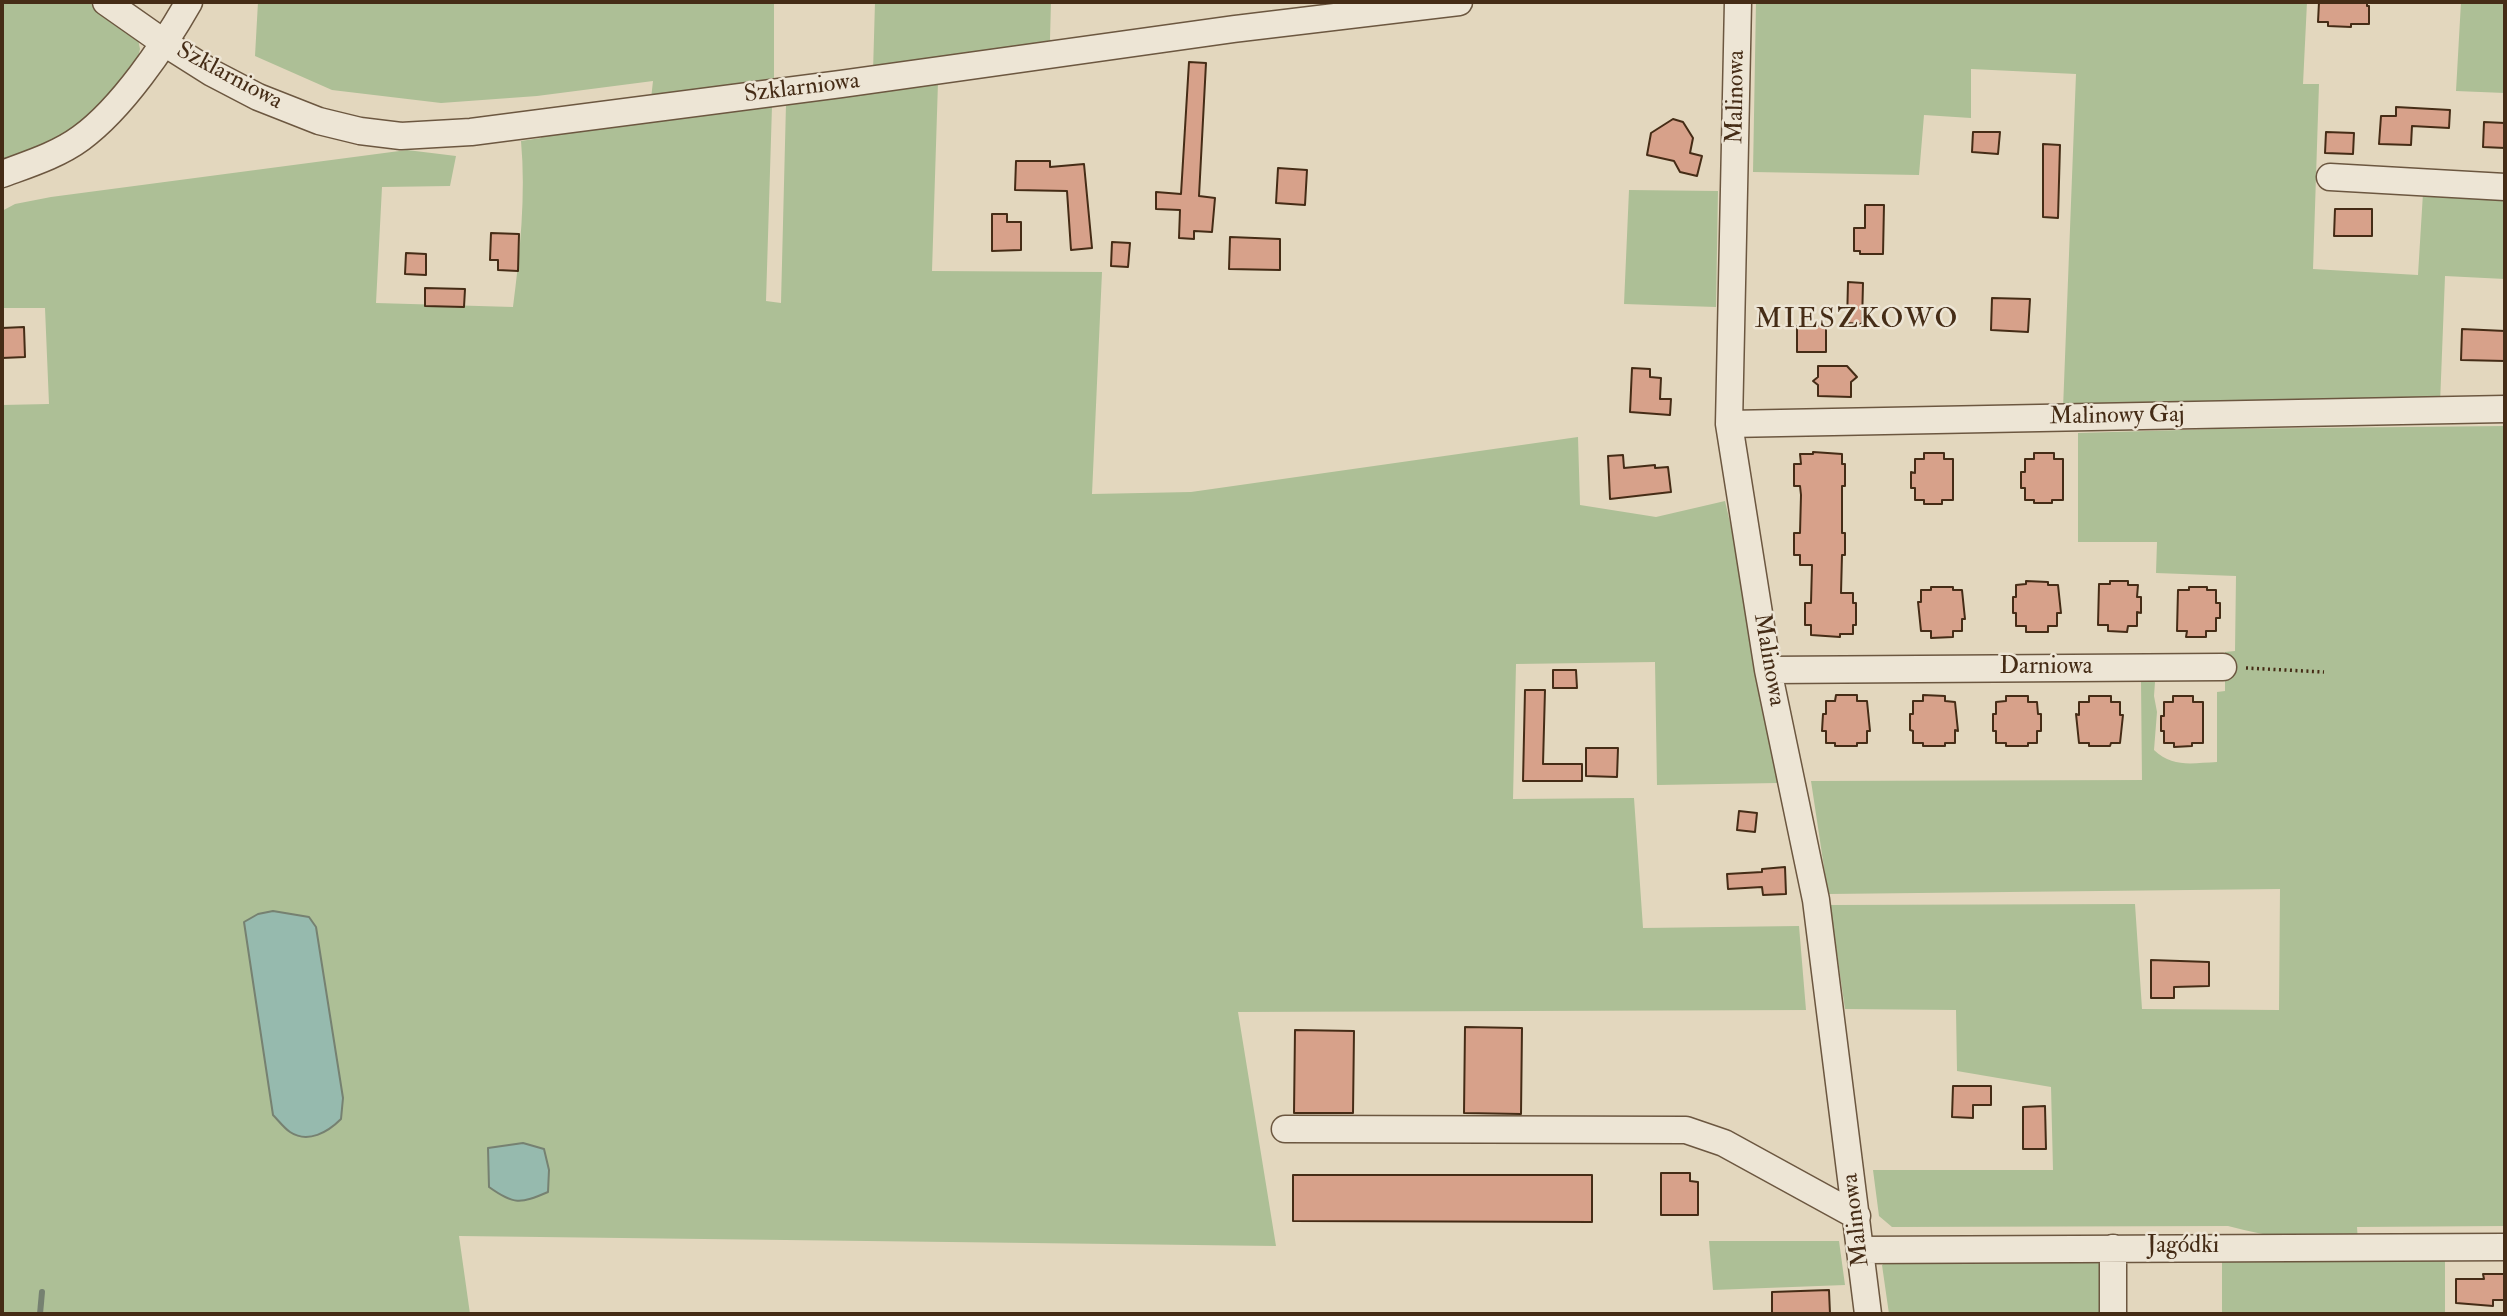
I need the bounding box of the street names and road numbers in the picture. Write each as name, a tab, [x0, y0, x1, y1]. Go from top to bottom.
street label: Szklarniowa	[171, 37, 287, 117]
street label: Malinowa	[1722, 50, 1752, 144]
street label: Szklarniowa	[743, 68, 861, 110]
street label: Malinowy Gaj	[2049, 401, 2185, 433]
street label: Malinowa	[1746, 611, 1790, 709]
street label: Darniowa	[1999, 654, 2092, 682]
street label: Malinowa	[1837, 1172, 1877, 1268]
street label: Jagódki	[2147, 1233, 2219, 1261]

